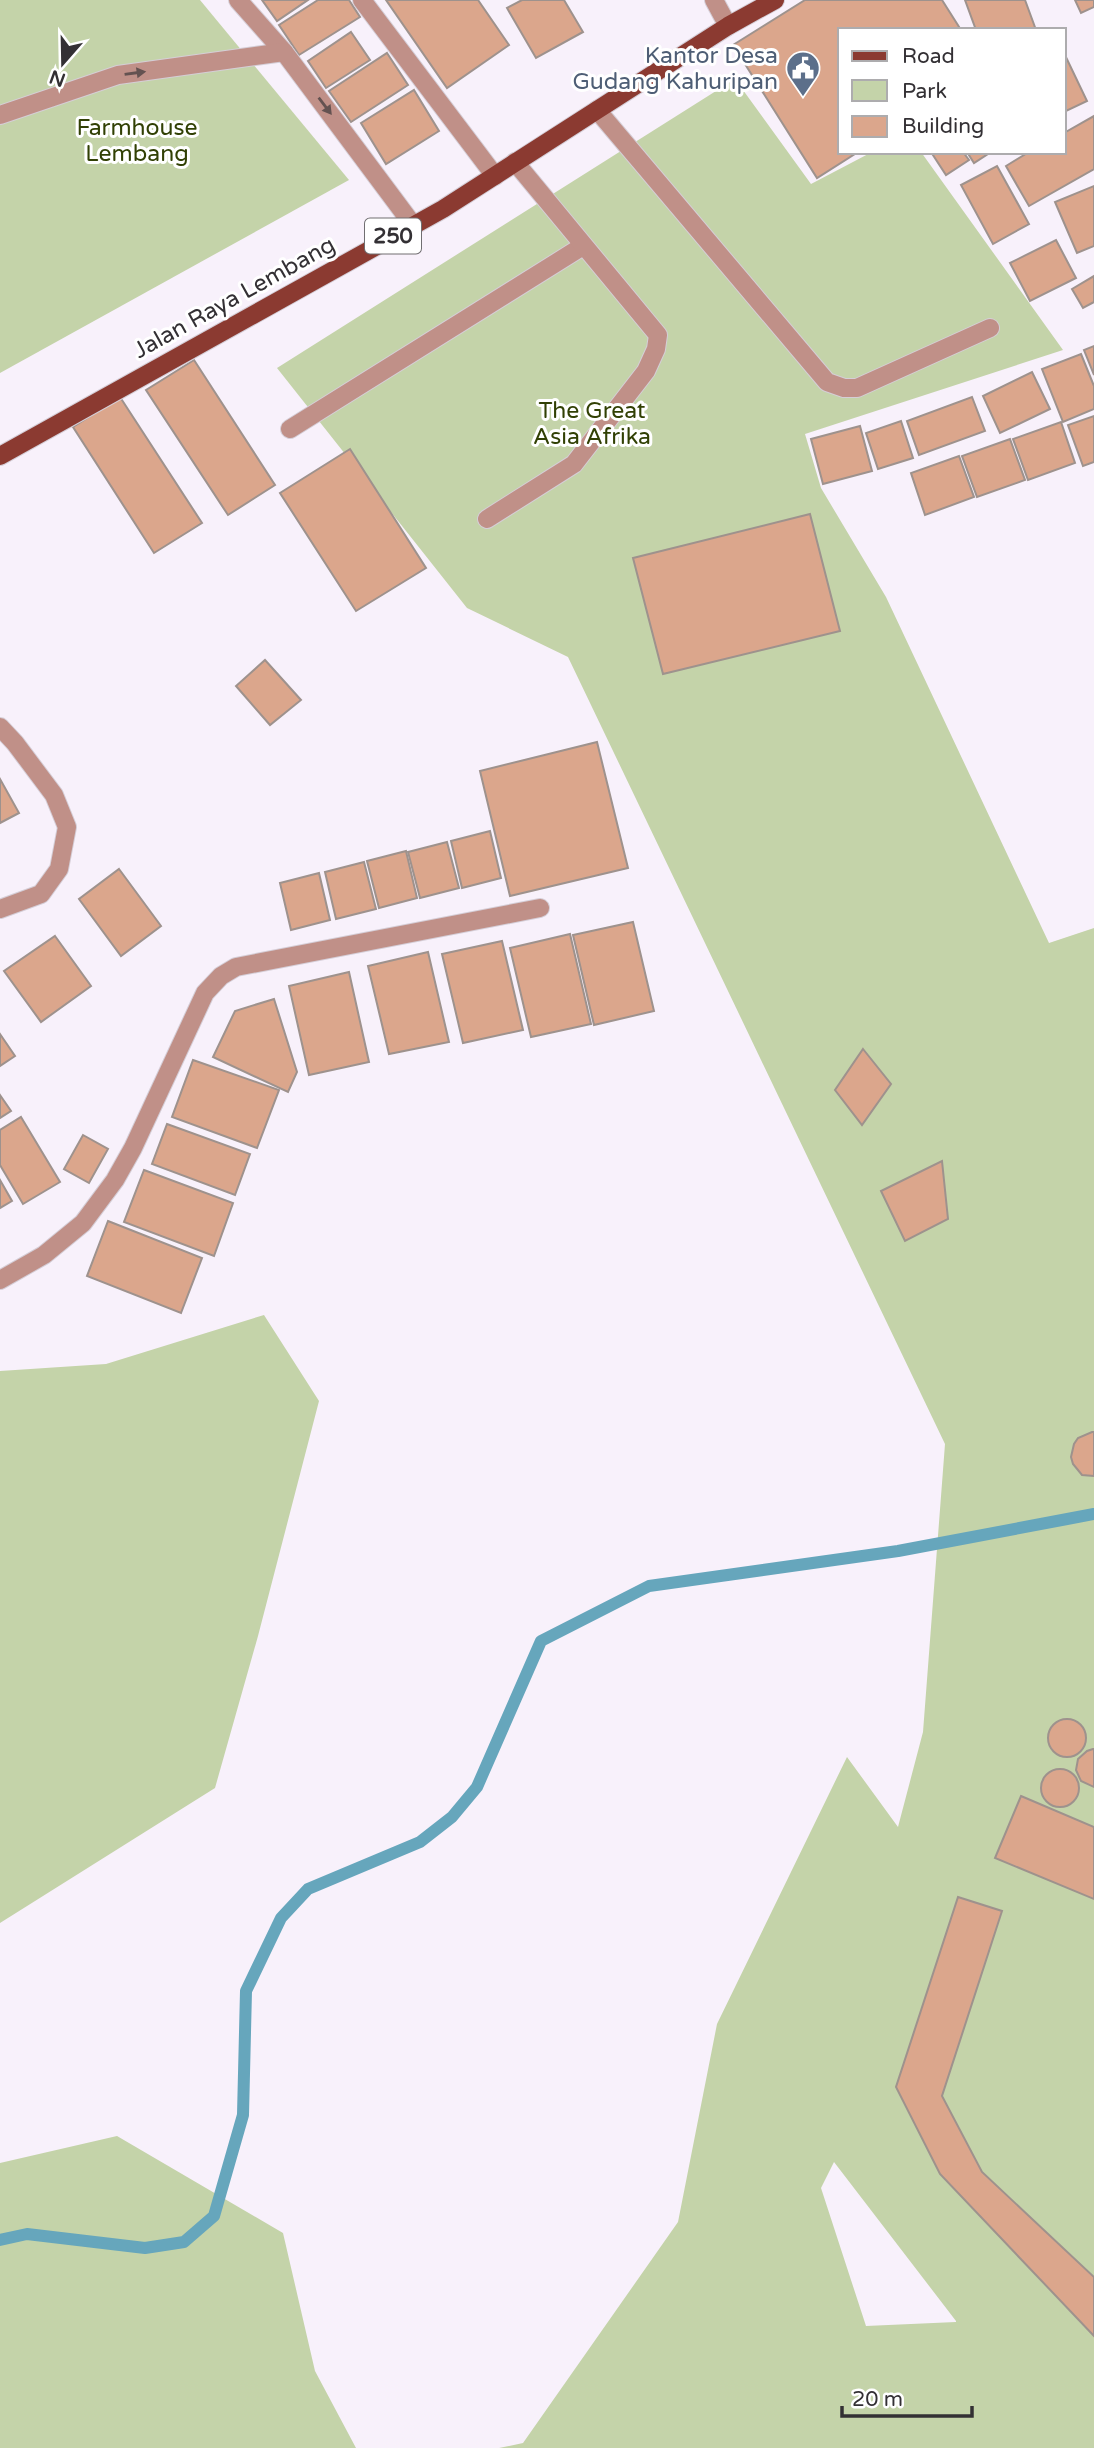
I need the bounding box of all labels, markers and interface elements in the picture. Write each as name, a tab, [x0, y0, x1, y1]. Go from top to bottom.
north arrow	[28, 28, 98, 98]
legend	[838, 28, 1066, 154]
place label: Kantor Desa Gudang Kahuripan	[572, 42, 778, 96]
text: Road	[902, 44, 955, 69]
public building icon: Kantor Desa Gudang Kahuripan	[784, 49, 822, 98]
text: N	[47, 65, 68, 91]
one-way arrow	[124, 67, 146, 78]
text: Park	[902, 79, 947, 104]
one-way arrow	[318, 97, 332, 116]
park label: Farmhouse Lembang	[76, 114, 198, 168]
text: Building	[902, 114, 984, 139]
road number: 250	[365, 218, 421, 254]
street label: Jalan Raya Lembang	[129, 231, 340, 365]
park label: The Great Asia Afrika	[533, 397, 651, 451]
scale bar	[842, 2374, 972, 2418]
text: 20 m	[852, 2387, 903, 2412]

